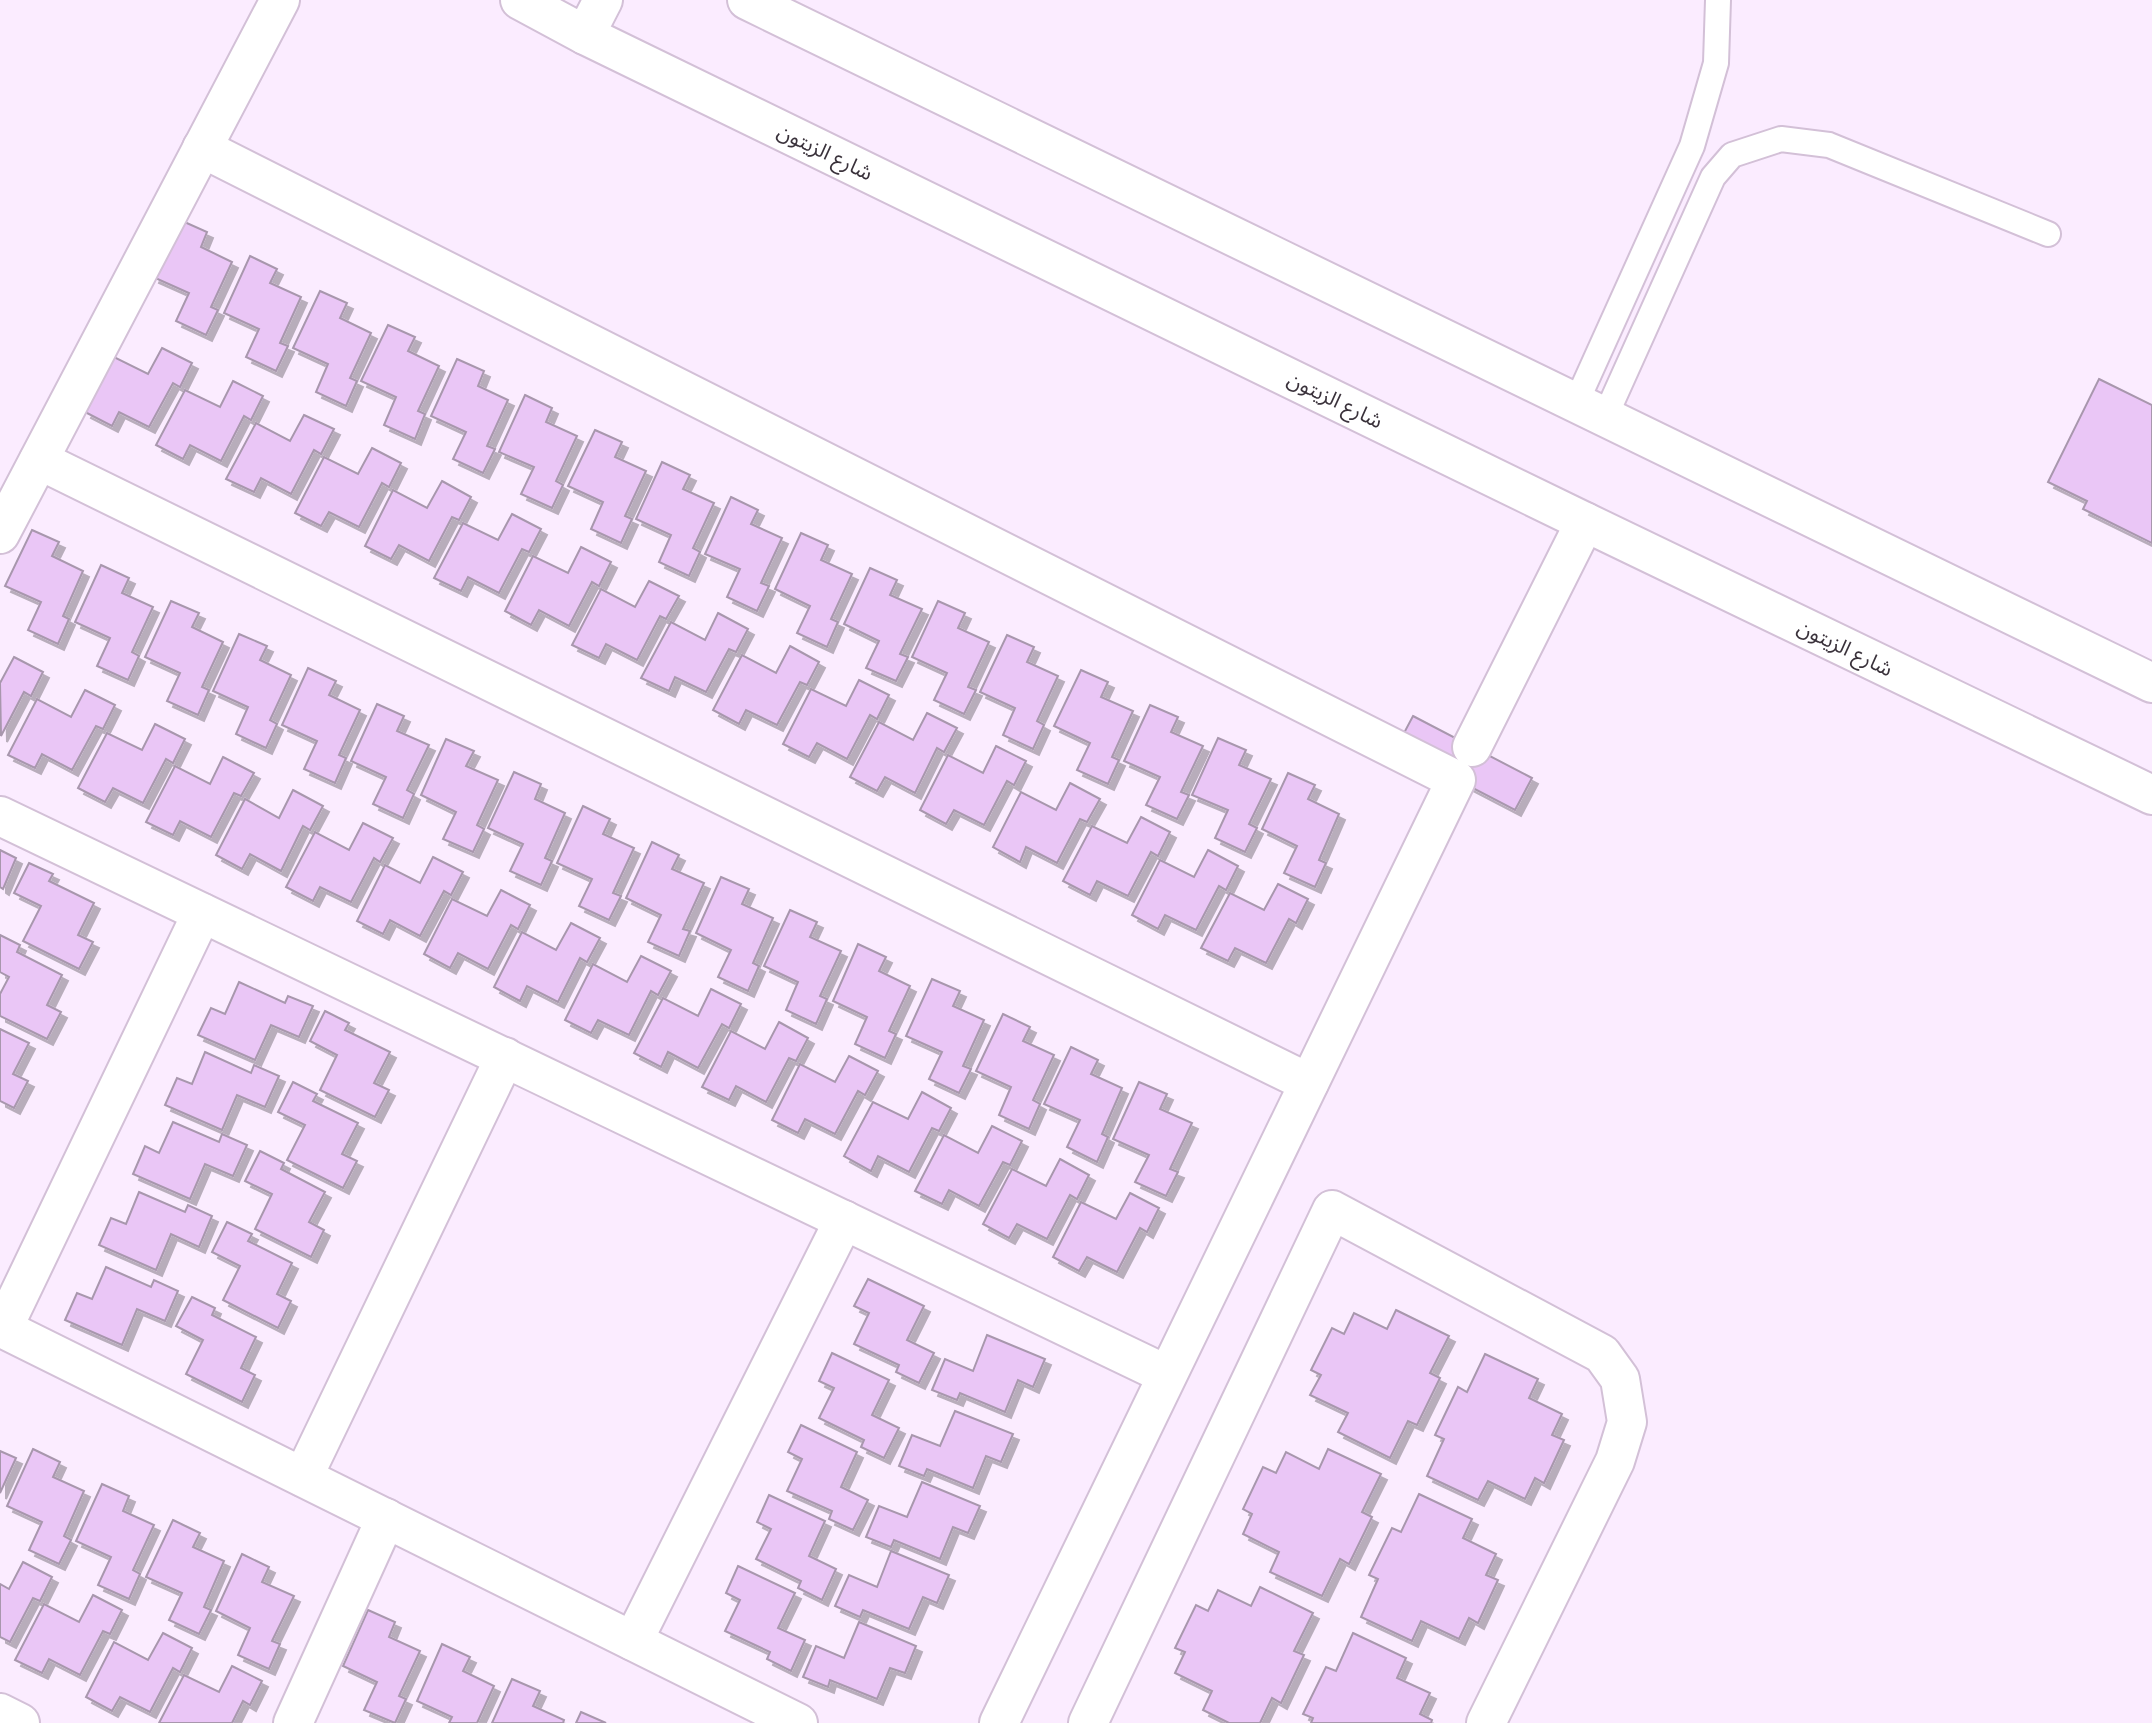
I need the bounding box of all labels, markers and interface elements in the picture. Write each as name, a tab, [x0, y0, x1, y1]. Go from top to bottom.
street label: شارع الزيتون	[772, 118, 877, 188]
street label: شارع الزيتون	[1282, 366, 1387, 436]
street label: شارع الزيتون	[1792, 614, 1897, 684]

